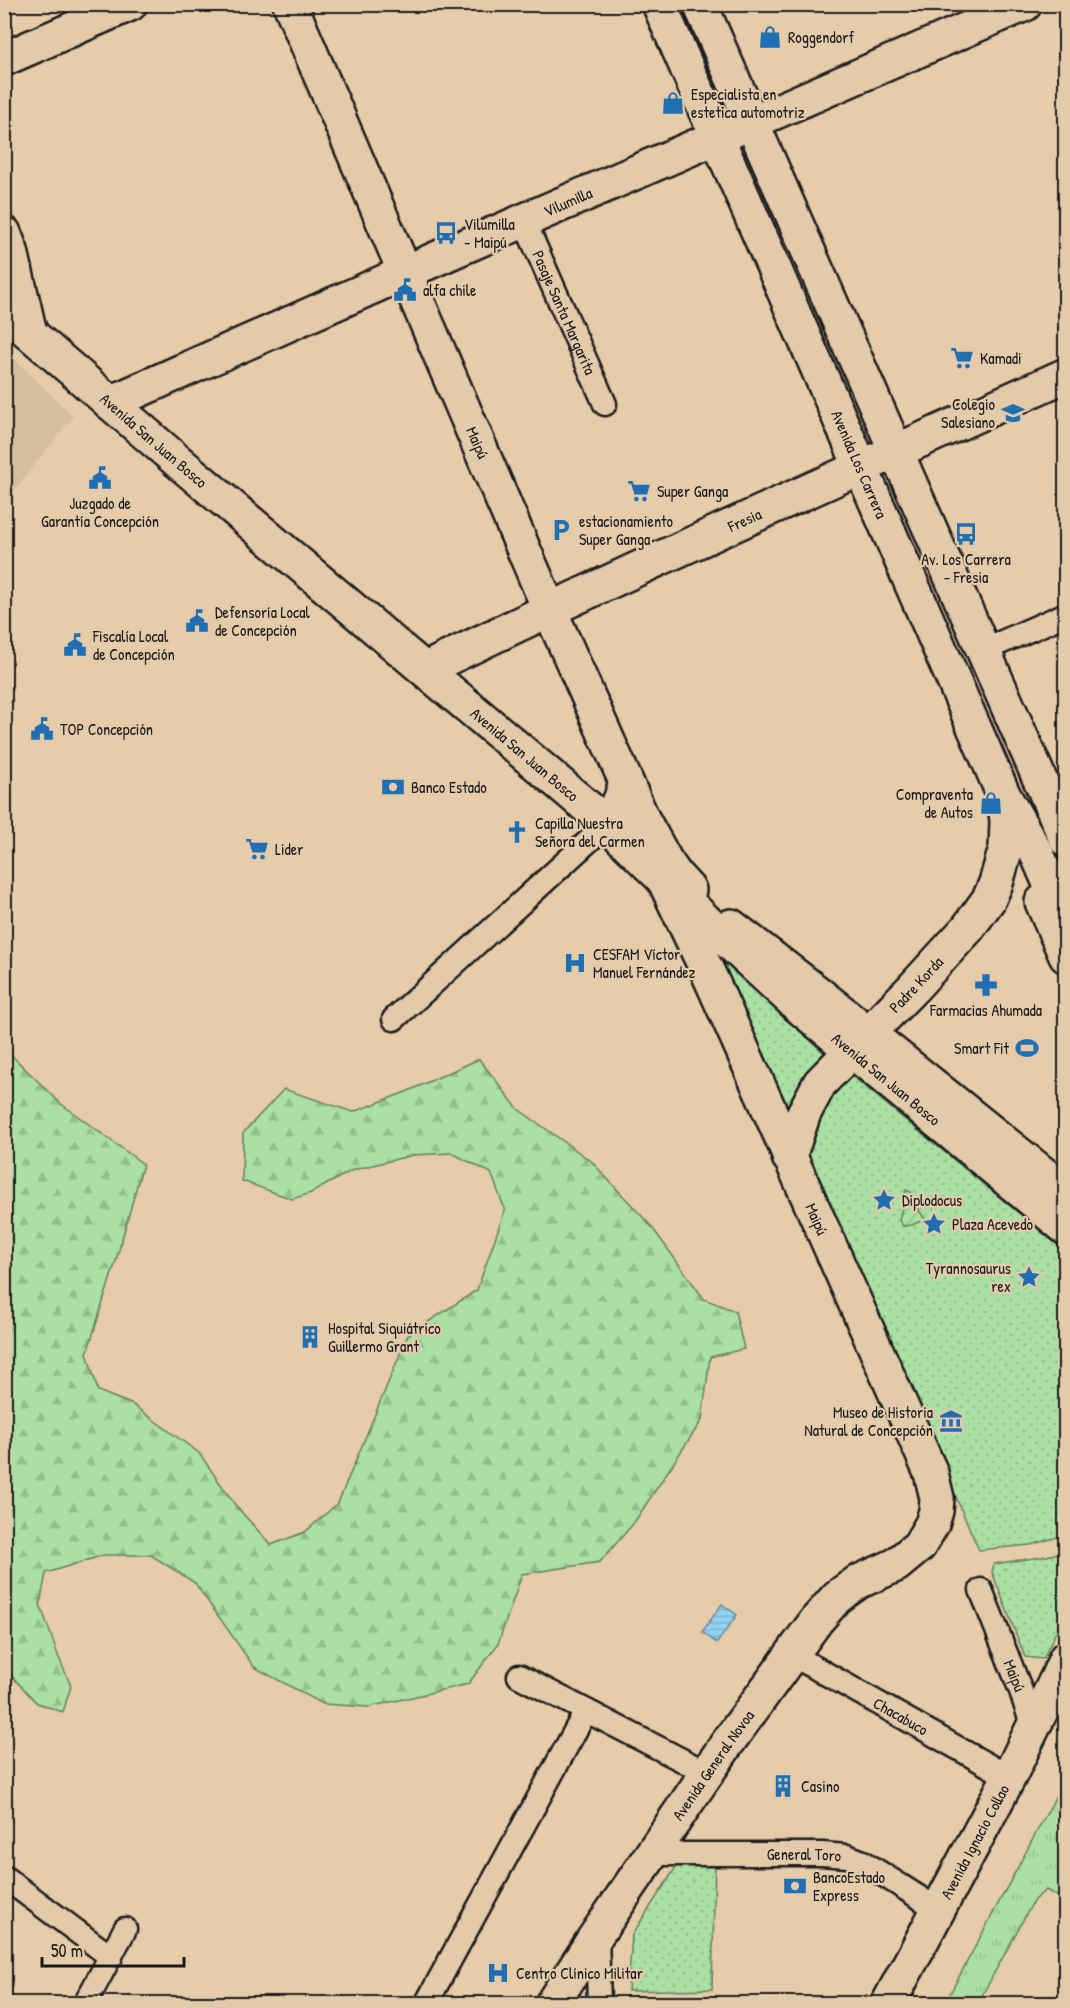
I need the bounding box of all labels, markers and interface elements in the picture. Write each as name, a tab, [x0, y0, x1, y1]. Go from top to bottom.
shop icon: Roggendorf	[757, 24, 783, 50]
place label: Roggendorf	[788, 26, 854, 48]
place label: Especialista en estetica automotriz	[691, 83, 805, 123]
shop icon: Especialista en estetica automotriz	[660, 90, 686, 116]
street label: Vilumilla	[540, 182, 595, 222]
place label: Vilumilla - Maipú	[464, 213, 515, 253]
bus stop icon: Vilumilla - Maipú	[433, 220, 459, 246]
street label: Pasaje Santa Margarita	[527, 247, 602, 378]
public building icon: alfa chile	[392, 277, 418, 303]
place label: alfa chile	[423, 279, 477, 301]
supermarket icon: Kamadi	[949, 345, 975, 371]
place label: Kamadi	[980, 347, 1022, 369]
street label: Avenida San Juan Bosco	[95, 388, 213, 493]
place label: Colegio Salesiano	[941, 393, 996, 433]
school or university icon: Colegio Salesiano	[1000, 400, 1026, 426]
street label: Avenida Los Carrera	[826, 407, 893, 522]
street label: Maipú	[461, 423, 495, 462]
public building icon: Juzgado de Garantía Concepción	[87, 465, 113, 491]
supermarket icon: Super Ganga	[626, 478, 652, 504]
place label: Super Ganga	[657, 480, 728, 502]
place label: Juzgado de Garantía Concepción	[41, 492, 159, 532]
street label: Fresia	[723, 503, 765, 537]
place label: estacionamiento Super Ganga	[579, 510, 674, 550]
parking icon: estacionamiento Super Ganga	[548, 517, 574, 543]
bus stop icon: Av. Los Carrera - Fresia	[953, 521, 979, 547]
place label: Av. Los Carrera - Fresia	[921, 548, 1011, 588]
place label: Defensoría Local de Concepción	[215, 601, 310, 641]
public building icon: Defensoría Local de Concepción	[184, 608, 210, 634]
place label: Fiscalía Local de Concepción	[92, 625, 175, 665]
public building icon: Fiscalía Local de Concepción	[62, 632, 88, 658]
street label: Avenida San Juan Bosco	[466, 702, 584, 807]
public building icon: TOP Concepción	[29, 716, 55, 742]
place label: TOP Concepción	[60, 718, 153, 740]
bank icon: Banco Estado	[380, 774, 406, 800]
place label: Banco Estado	[411, 776, 487, 798]
place label: Compraventa de Autos	[896, 783, 973, 823]
shop icon: Compraventa de Autos	[978, 790, 1004, 816]
place label: Capilla Nuestra Señora del Carmen	[535, 812, 645, 852]
church icon: Capilla Nuestra Señora del Carmen	[504, 819, 530, 845]
supermarket icon: Lider	[244, 836, 270, 862]
place label: Lider	[275, 838, 303, 860]
place label: CESFAM Víctor Manuel Fernández	[593, 943, 696, 983]
hospital icon: CESFAM Víctor Manuel Fernández	[562, 950, 588, 976]
street label: Padre Korda	[884, 951, 948, 1017]
pharmacy icon: Farmacias Ahumada	[973, 972, 999, 998]
place label: Farmacias Ahumada	[929, 999, 1042, 1021]
street label: Avenida San Juan Bosco	[827, 1027, 946, 1131]
sports icon: Smart Fit	[1014, 1035, 1040, 1061]
place label: Smart Fit	[954, 1037, 1009, 1059]
place icon: Diplodocus	[871, 1187, 897, 1213]
place label: Diplodocus	[902, 1189, 962, 1211]
street label: Maipú	[800, 1200, 834, 1239]
place icon: Plaza Acevedo	[921, 1211, 947, 1237]
place label: Plaza Acevedo	[952, 1213, 1033, 1235]
place label: Tyrannosaurus rex	[926, 1257, 1011, 1297]
place icon: Tyrannosaurus rex	[1016, 1264, 1042, 1290]
place label: Hospital Siquiátrico Guillermo Grant	[328, 1317, 441, 1357]
building icon: Hospital Siquiátrico Guillermo Grant	[297, 1324, 323, 1350]
place label: Museo de Historia Natural de Concepción	[804, 1401, 933, 1441]
museum icon: Museo de Historia Natural de Concepción	[938, 1408, 964, 1434]
street label: Maipú	[999, 1656, 1031, 1695]
street label: Chacabuco	[869, 1692, 933, 1740]
street label: Avenida General Novoa	[667, 1705, 759, 1825]
building icon: Casino	[770, 1773, 796, 1799]
place label: Casino	[801, 1775, 840, 1797]
street label: Avenida Ignacio Collao	[935, 1780, 1014, 1903]
street label: General Toro	[767, 1843, 843, 1867]
place label: BancoEstado Express	[813, 1866, 886, 1906]
bank icon: BancoEstado Express	[782, 1873, 808, 1899]
scale bar	[42, 1930, 184, 1968]
text: 50 m	[51, 1938, 83, 1963]
hospital icon: Centro Clínico Militar	[485, 1960, 511, 1986]
place label: Centro Clínico Militar	[516, 1962, 643, 1984]

